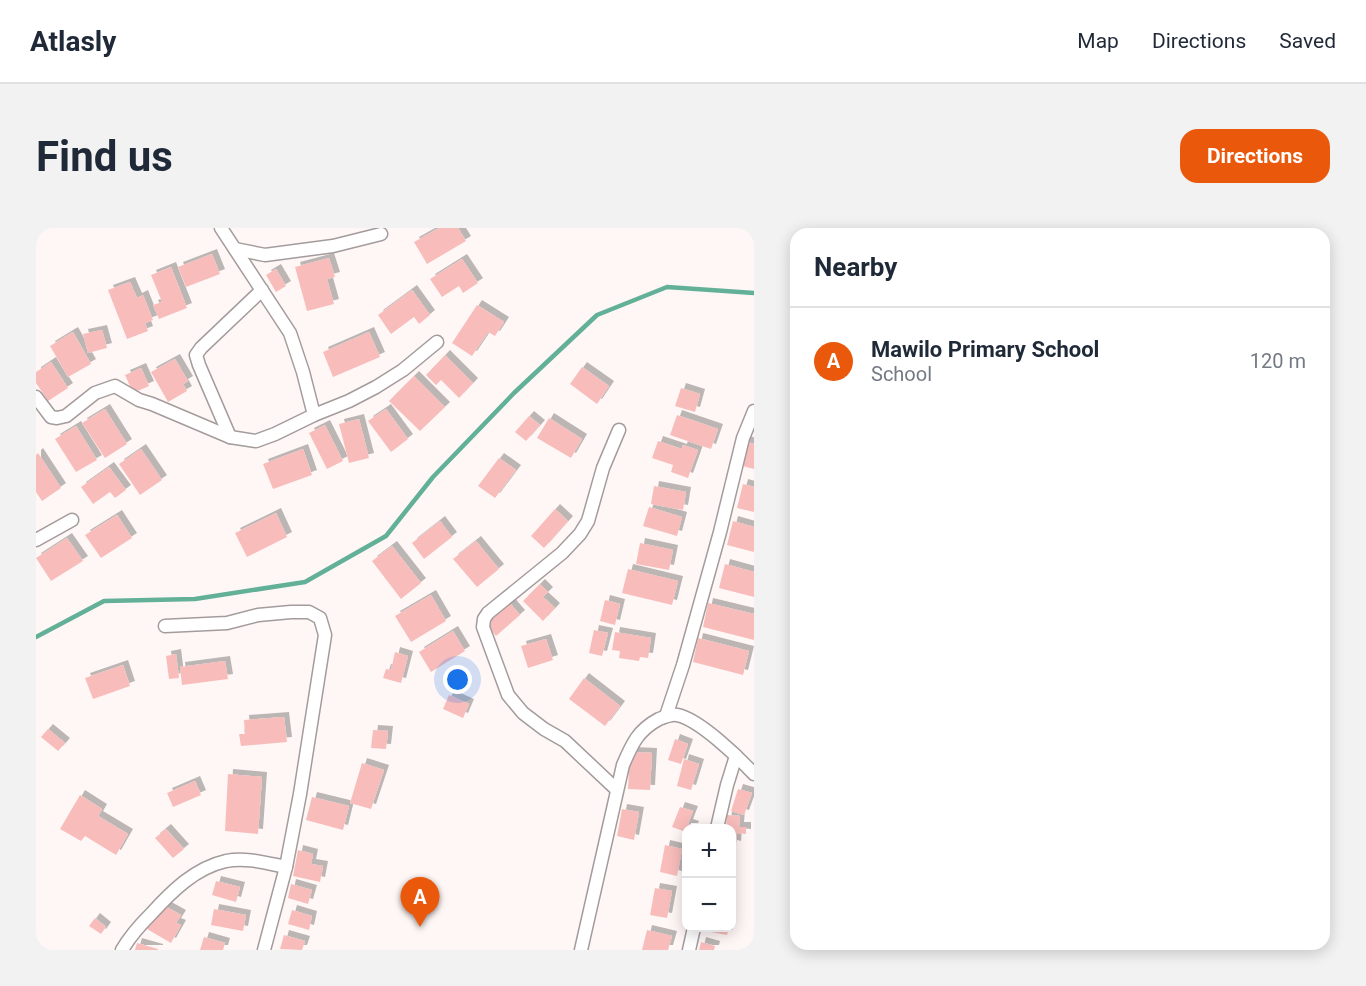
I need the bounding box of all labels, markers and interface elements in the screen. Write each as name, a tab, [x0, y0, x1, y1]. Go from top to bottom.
text: Atlasly	[30, 25, 116, 58]
text: Map	[1077, 29, 1119, 53]
text: Directions	[1152, 29, 1246, 53]
text: Saved	[1279, 29, 1336, 53]
button: Directions	[1180, 129, 1330, 183]
text: Find us	[36, 132, 173, 181]
text: Nearby	[814, 252, 897, 282]
text: Mawilo Primary School	[871, 337, 1099, 362]
text: A	[827, 349, 840, 373]
text: 120 m	[1250, 349, 1306, 373]
text: School	[871, 362, 932, 386]
your location	[443, 665, 472, 694]
map controls	[682, 824, 736, 932]
button: +	[682, 824, 736, 878]
pin: A	[400, 878, 440, 927]
button: −	[682, 878, 736, 932]

